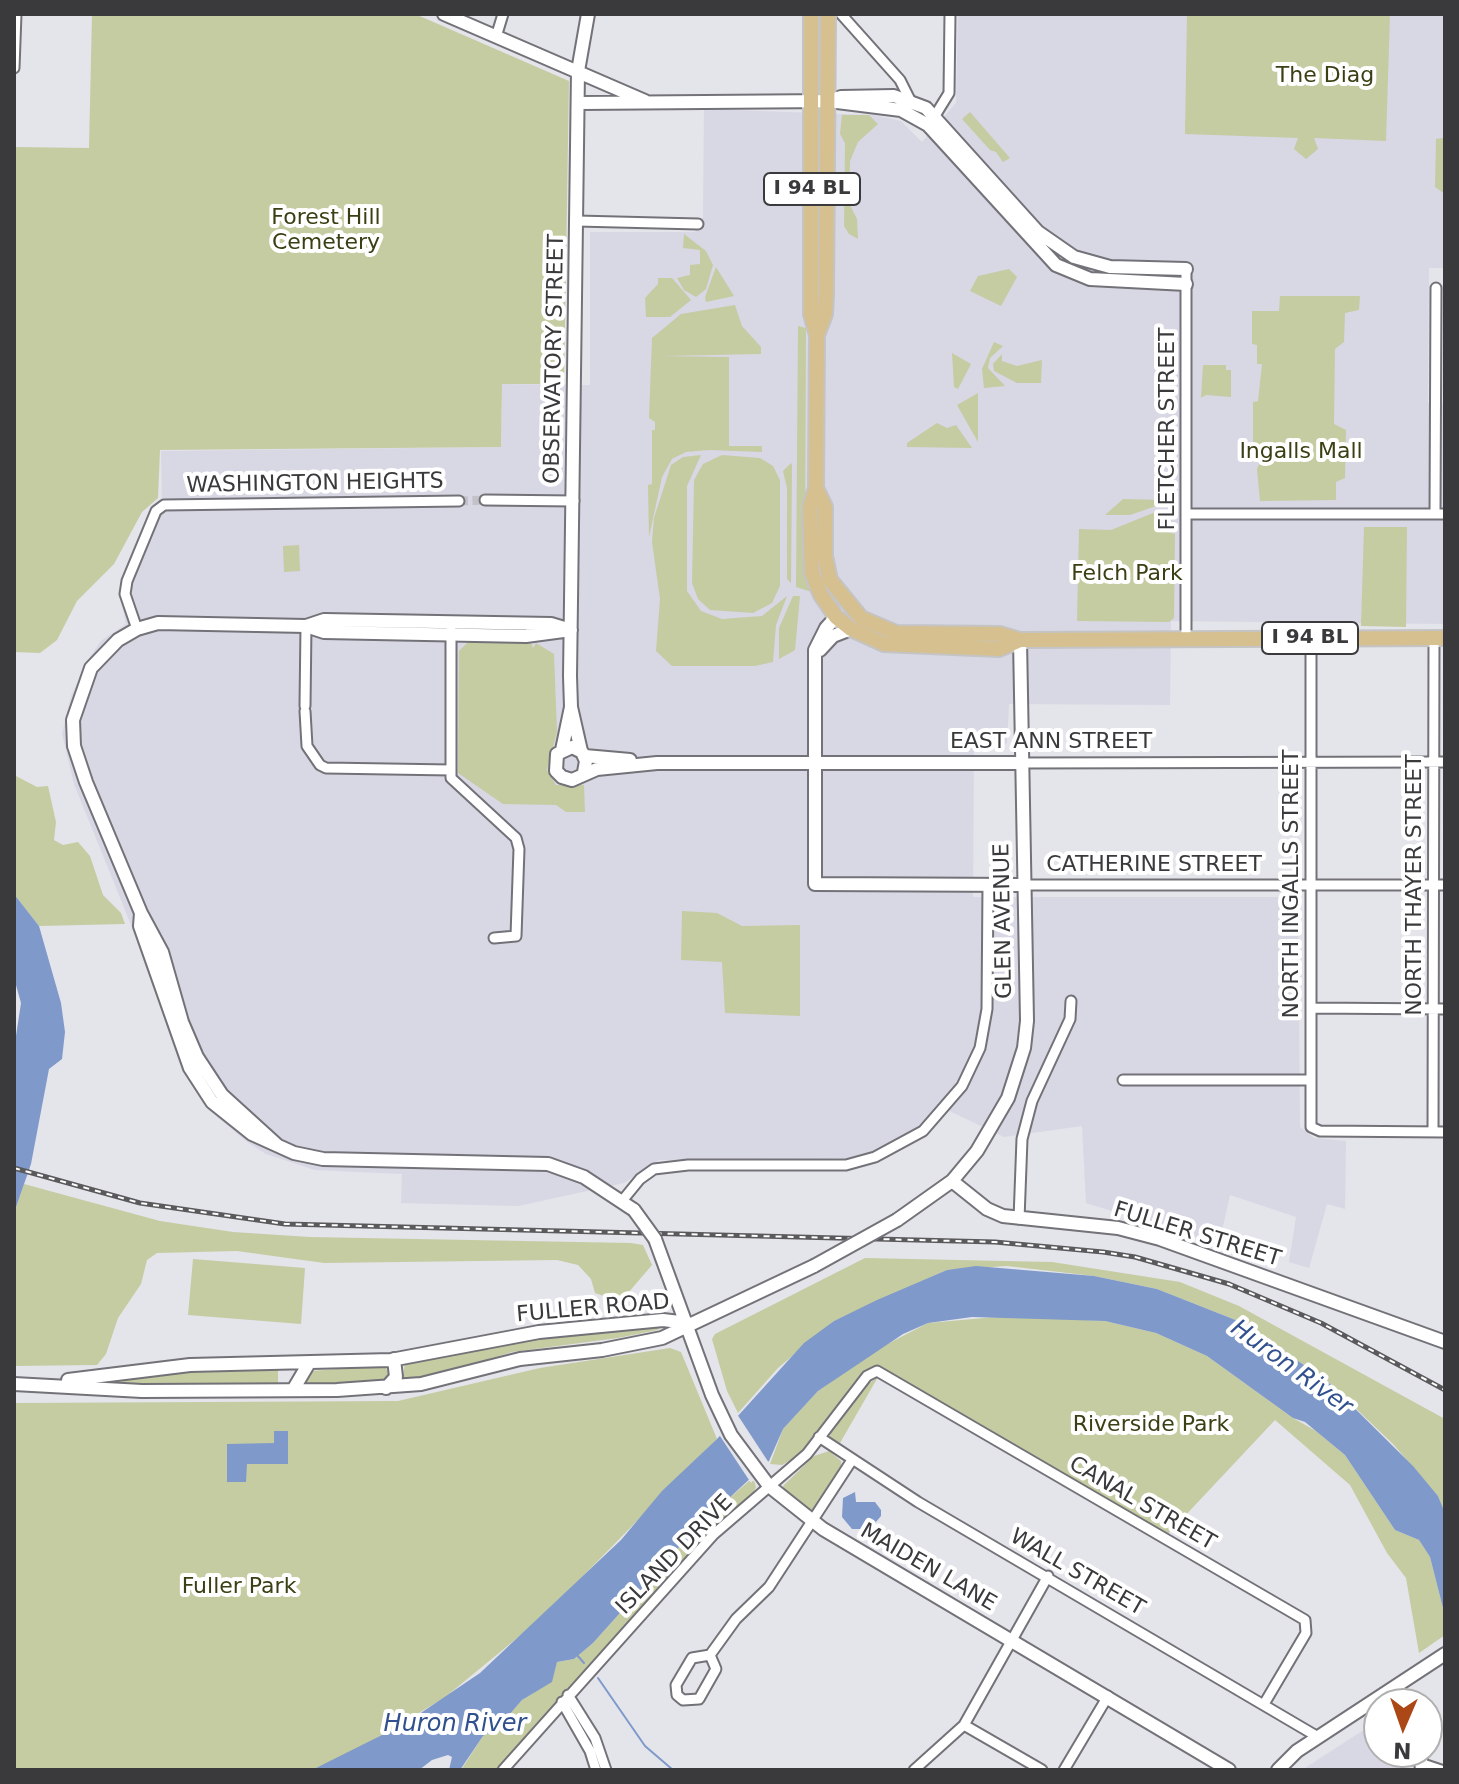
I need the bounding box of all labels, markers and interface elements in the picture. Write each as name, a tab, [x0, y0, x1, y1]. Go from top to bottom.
park label: The Diag	[1276, 63, 1374, 89]
road number: I 94 BL	[764, 173, 860, 205]
park label: Forest Hill Cemetery	[271, 205, 381, 256]
street label: OBSERVATORY STREET	[540, 234, 570, 484]
street label: FLETCHER STREET	[1155, 328, 1181, 530]
park label: Ingalls Mall	[1239, 439, 1363, 465]
street label: WASHINGTON HEIGHTS	[186, 469, 444, 499]
park label: Felch Park	[1071, 561, 1183, 587]
road number: I 94 BL	[1262, 622, 1358, 654]
street label: EAST ANN STREET	[950, 729, 1152, 755]
street label: NORTH INGALLS STREET	[1279, 750, 1305, 1018]
street label: NORTH THAYER STREET	[1402, 754, 1428, 1016]
street label: GLEN AVENUE	[989, 843, 1019, 999]
street label: CATHERINE STREET	[1046, 852, 1262, 878]
street label: FULLER STREET	[1110, 1197, 1284, 1273]
street label: FULLER ROAD	[515, 1289, 671, 1329]
water label: Huron River	[1225, 1314, 1357, 1422]
park label: Riverside Park	[1073, 1412, 1229, 1438]
street label: CANAL STREET	[1064, 1451, 1220, 1557]
street label: ISLAND DRIVE	[611, 1490, 739, 1620]
street label: MAIDEN LANE	[855, 1518, 1001, 1618]
street label: WALL STREET	[1005, 1524, 1149, 1622]
park label: Fuller Park	[182, 1574, 296, 1600]
north arrow	[1363, 1688, 1443, 1768]
water label: Huron River	[384, 1711, 526, 1739]
text: N	[1393, 1738, 1412, 1763]

